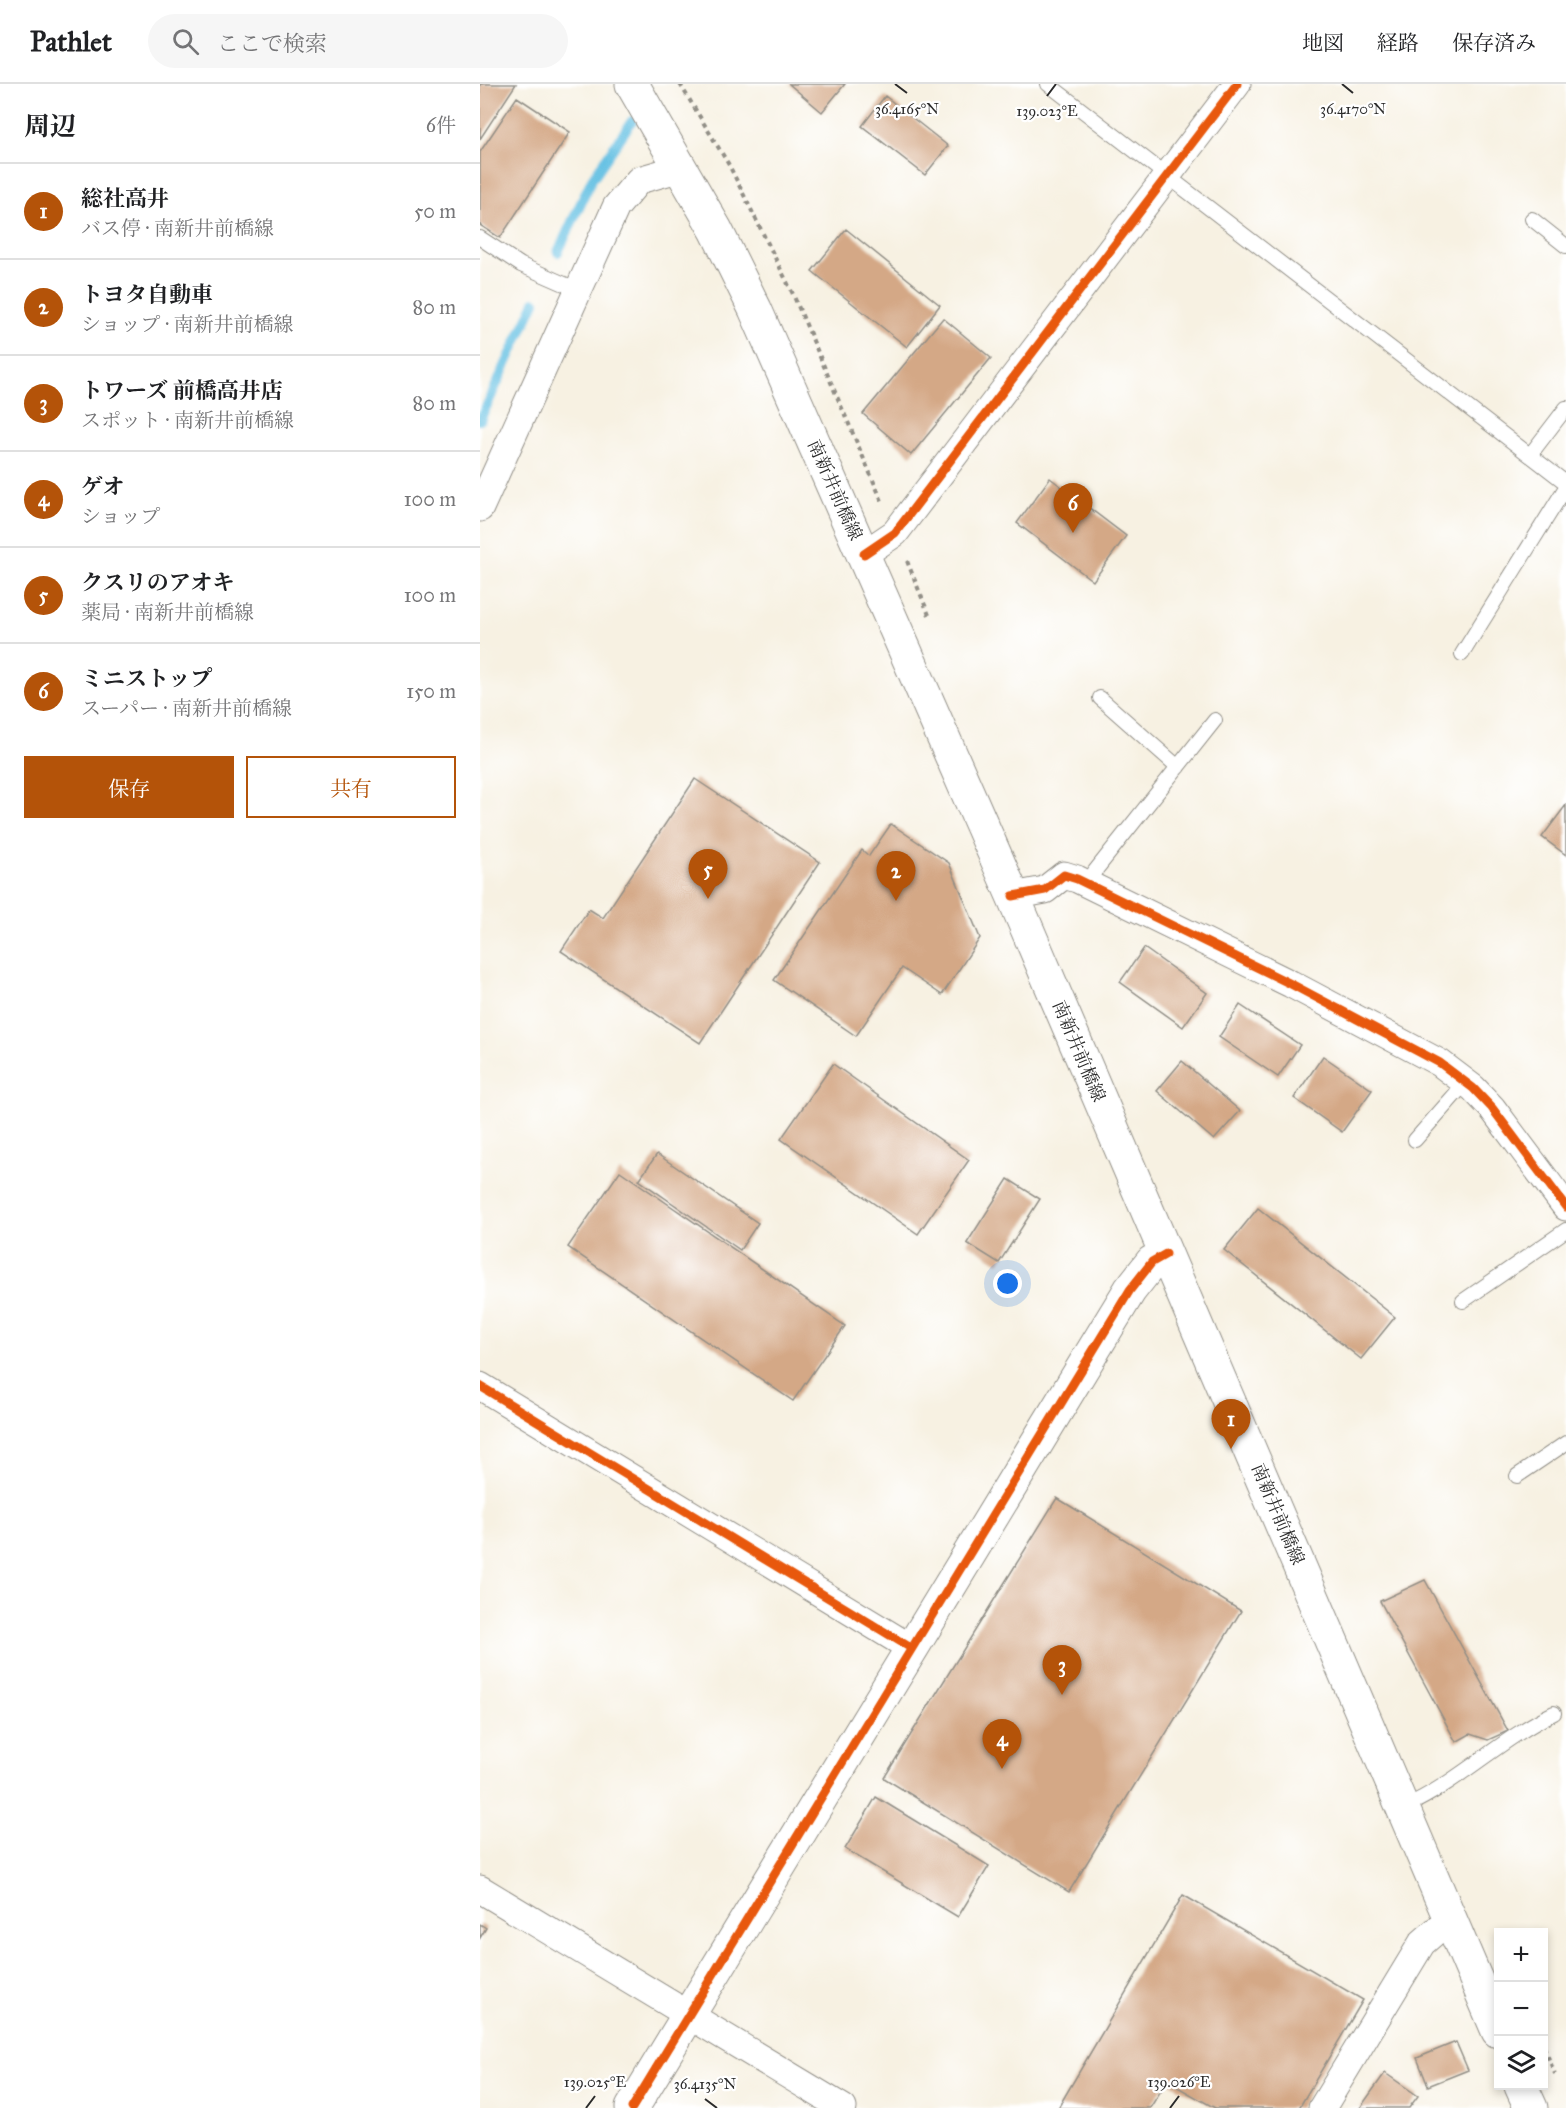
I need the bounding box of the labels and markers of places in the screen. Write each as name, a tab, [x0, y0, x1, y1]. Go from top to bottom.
pin: 6	[1054, 484, 1092, 533]
pin: 5	[688, 850, 728, 899]
pin: 2	[876, 852, 916, 901]
pin: 1	[1212, 1400, 1251, 1449]
pin: 3	[1042, 1646, 1082, 1695]
pin: 4	[982, 1720, 1022, 1769]

